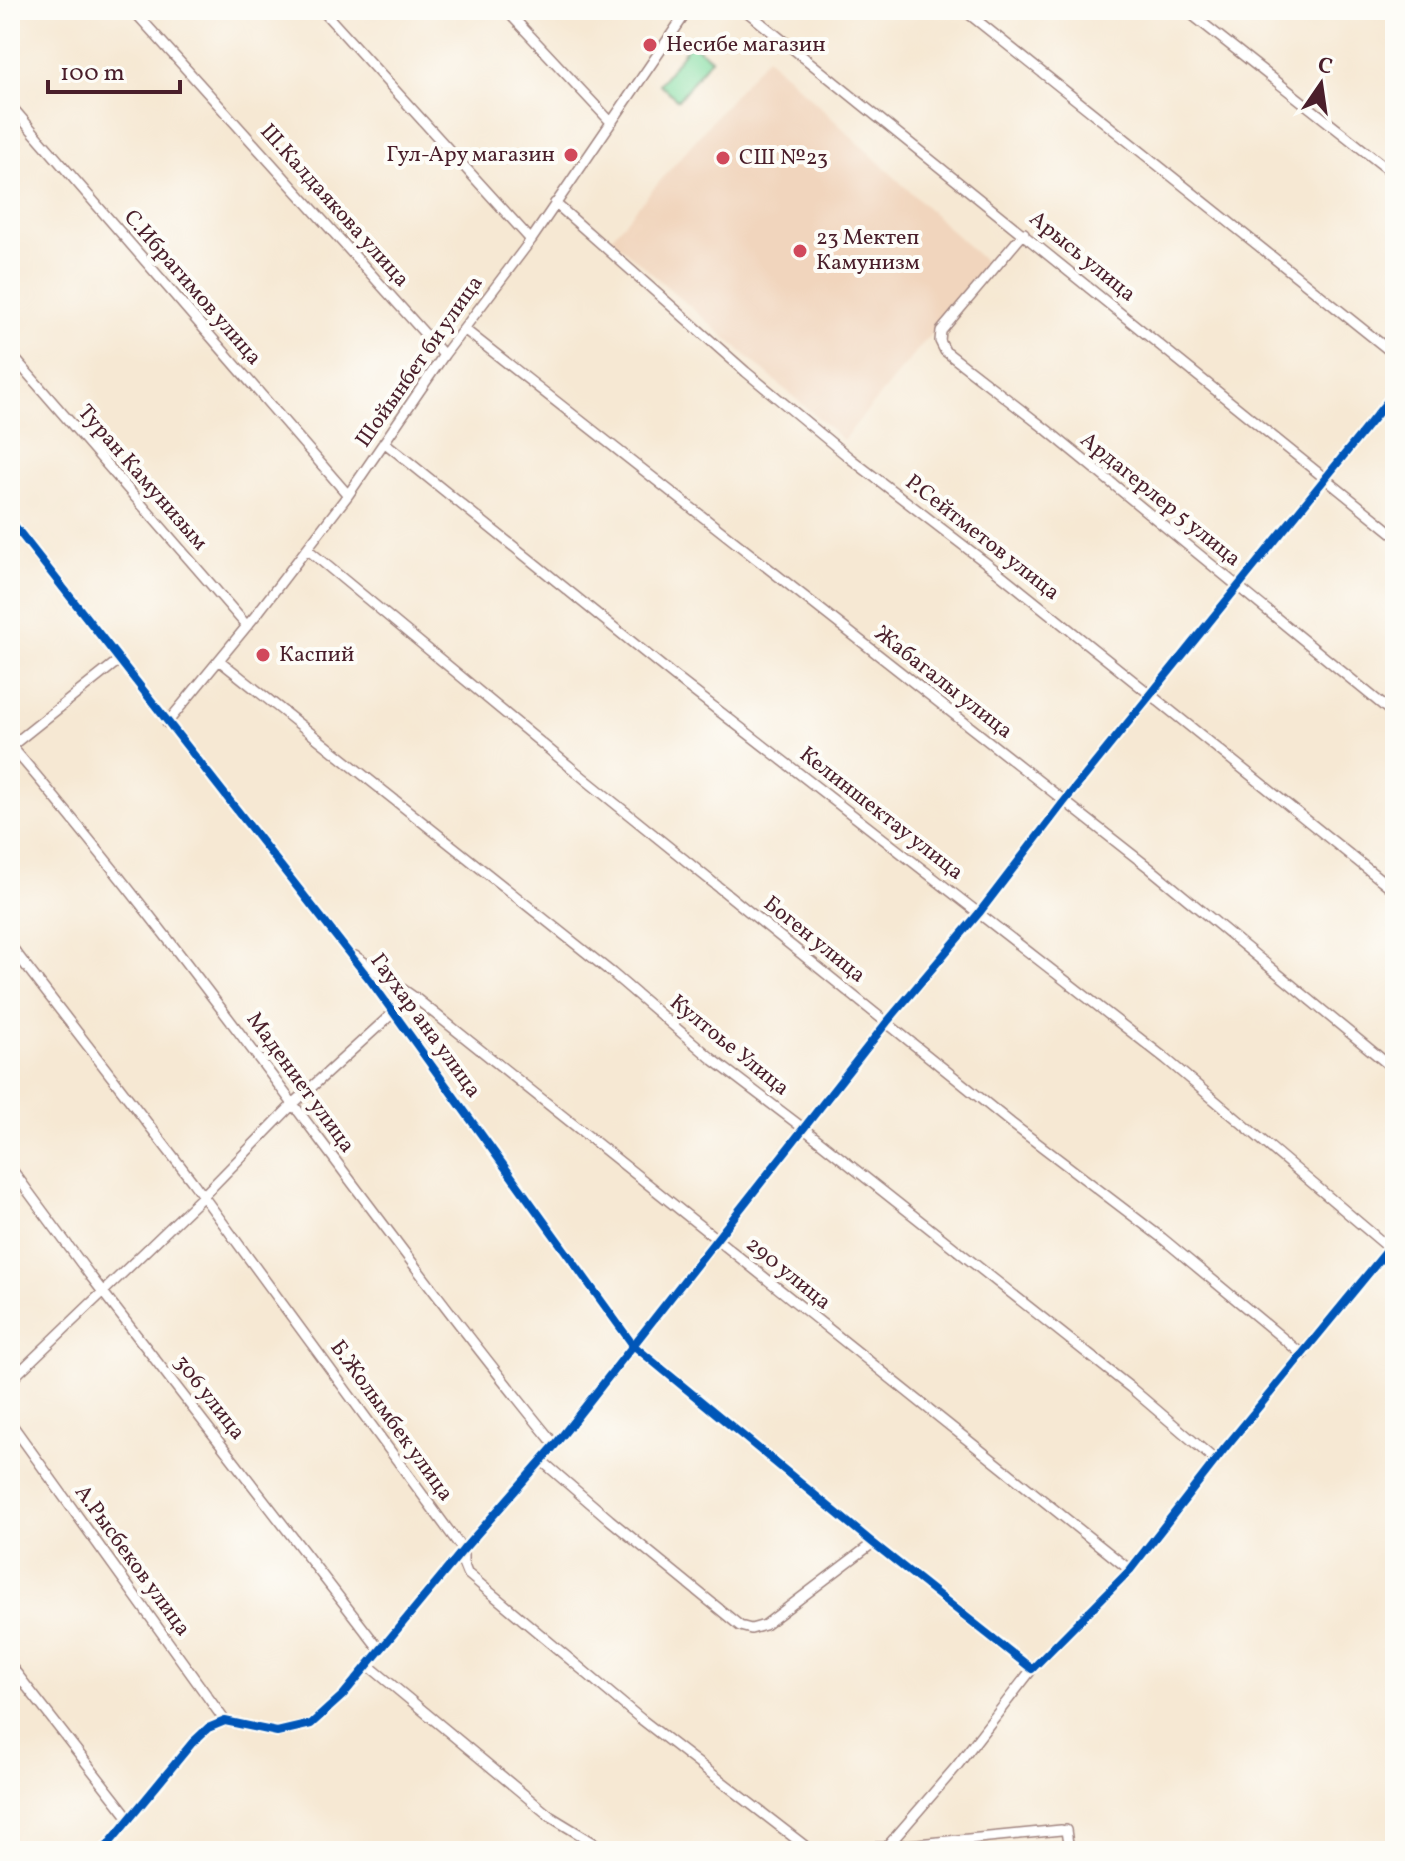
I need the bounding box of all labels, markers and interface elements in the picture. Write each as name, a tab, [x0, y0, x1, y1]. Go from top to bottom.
place label: Несибе магазин	[666, 30, 826, 61]
marker: Несибе магазин	[641, 36, 659, 54]
scale bar	[48, 44, 180, 94]
north arrow	[1281, 44, 1361, 124]
text: С	[1315, 50, 1335, 84]
text: 100 m	[60, 57, 125, 91]
street label: Ш.Калдаякова улица	[252, 117, 416, 295]
place label: Гул-Ару магазин	[386, 140, 555, 171]
place label: СШ №23	[739, 143, 828, 174]
marker: Гул-Ару магазин	[562, 146, 580, 164]
marker: СШ №23	[714, 149, 732, 167]
street label: С.Ибрагимов улица	[116, 203, 268, 373]
street label: Арысь улица	[1022, 204, 1142, 310]
place label: 23 Мектеп Камунизм	[816, 223, 920, 279]
marker: 23 Мектеп Камунизм	[791, 242, 809, 260]
street label: Шойынбет би улица	[349, 270, 491, 454]
street label: Туран Камунизым	[70, 398, 214, 558]
street label: Ардагерлер 5 улица	[1073, 425, 1247, 575]
street label: Р.Сейтметов улица	[898, 468, 1066, 608]
street label: Жабагалы улица	[867, 619, 1019, 747]
place label: Каспий	[279, 640, 354, 671]
marker: Каспий	[254, 646, 272, 664]
street label: Келиншектау улица	[792, 740, 970, 888]
street label: Боген улица	[756, 889, 872, 991]
street label: Гаухар ана улица	[362, 947, 488, 1105]
street label: Култоье Улица	[663, 988, 795, 1104]
street label: Мадениет улица	[238, 1006, 362, 1160]
street label: 290 улица	[739, 1230, 837, 1318]
street label: Б.Жолымбек улица	[322, 1334, 460, 1508]
street label: 306 улица	[166, 1349, 252, 1447]
street label: А.Рысбеков улица	[67, 1479, 198, 1643]

